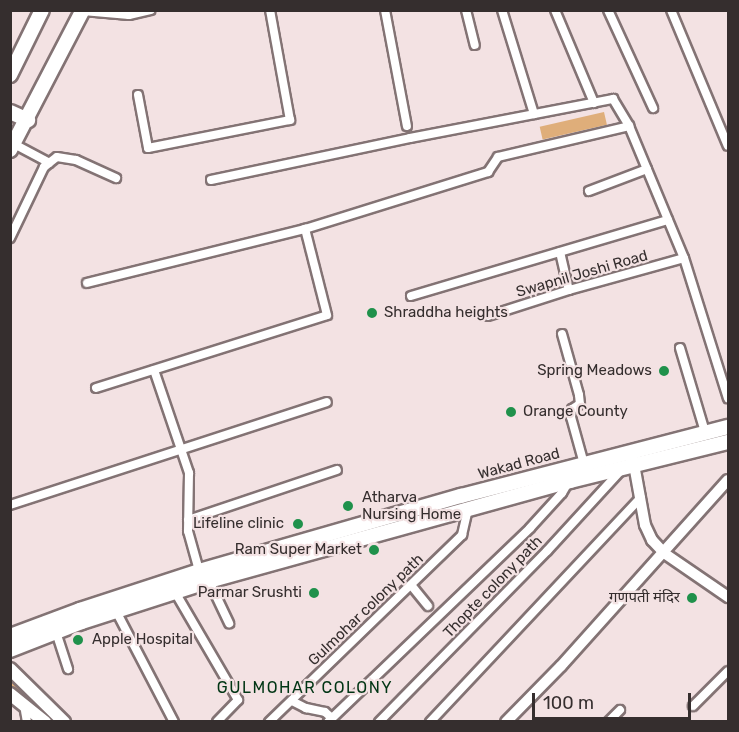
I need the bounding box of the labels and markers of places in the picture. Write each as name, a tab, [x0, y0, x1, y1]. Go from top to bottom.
place label: Shraddha heights	[384, 304, 508, 322]
marker: Shraddha heights	[365, 306, 379, 320]
place label: Spring Meadows	[537, 362, 652, 380]
marker: Spring Meadows	[657, 364, 671, 378]
place label: Orange County	[523, 403, 628, 421]
marker: Orange County	[504, 405, 518, 419]
place label: Atharva Nursing Home	[362, 488, 461, 523]
marker: Atharva Nursing Home	[339, 497, 357, 515]
place label: Lifeline clinic	[193, 515, 284, 533]
marker: Lifeline clinic	[289, 515, 307, 533]
place label: Ram Super Market	[234, 541, 362, 559]
marker: Ram Super Market	[367, 543, 381, 557]
place label: Parmar Srushti	[197, 584, 302, 602]
marker: Parmar Srushti	[307, 586, 321, 600]
place label: गणपती मंदिर	[609, 589, 680, 607]
marker: गणपती मंदिर	[685, 591, 699, 605]
marker: Apple Hospital	[69, 631, 87, 649]
place label: Apple Hospital	[92, 631, 193, 649]

